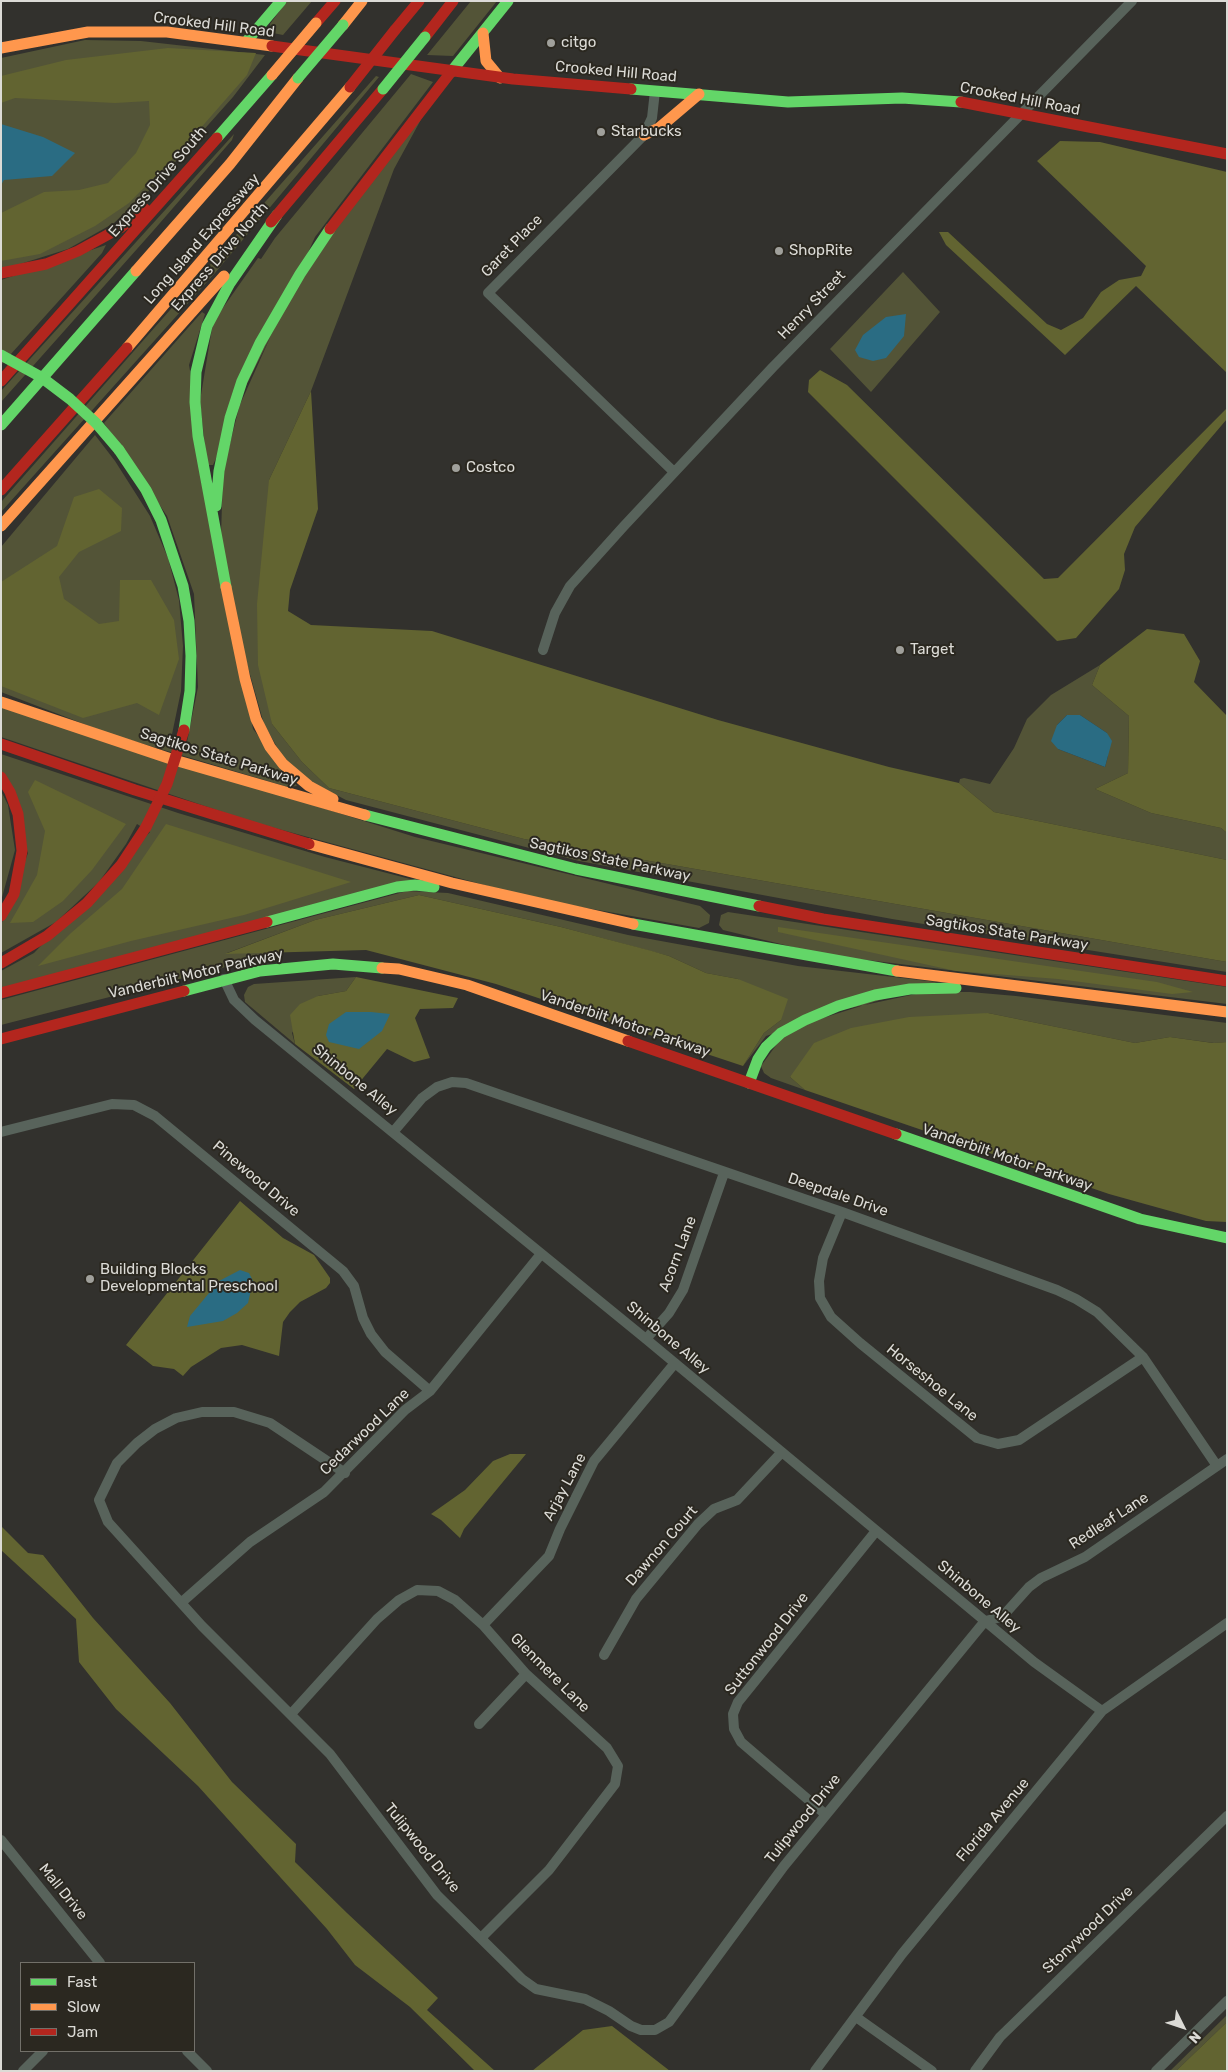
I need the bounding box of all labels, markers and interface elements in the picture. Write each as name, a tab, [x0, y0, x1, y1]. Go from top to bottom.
street label: Crooked Hill Road	[152, 9, 276, 41]
place label: citgo	[561, 34, 596, 52]
marker: citgo	[545, 37, 557, 49]
street label: Crooked Hill Road	[554, 58, 678, 86]
street label: Crooked Hill Road	[958, 79, 1082, 119]
street label: Express Drive South	[105, 123, 211, 241]
place label: Starbucks	[611, 123, 682, 141]
marker: Starbucks	[595, 126, 607, 138]
street label: Long Island Expressway	[140, 170, 264, 308]
street label: Express Drive North	[168, 199, 272, 315]
street label: Garet Place	[478, 211, 546, 281]
place label: ShopRite	[789, 242, 853, 260]
marker: ShopRite	[773, 245, 785, 257]
street label: Henry Street	[775, 267, 849, 343]
place label: Costco	[466, 459, 515, 477]
marker: Costco	[450, 462, 462, 474]
place label: Target	[910, 641, 954, 659]
marker: Target	[894, 644, 906, 656]
street label: Sagtikos State Parkway	[138, 724, 300, 790]
street label: Sagtikos State Parkway	[528, 834, 692, 886]
street label: Sagtikos State Parkway	[925, 911, 1089, 955]
street label: Vanderbilt Motor Parkway	[107, 945, 285, 1003]
street label: Vanderbilt Motor Parkway	[538, 986, 712, 1062]
street label: Shinbone Alley	[309, 1040, 401, 1120]
street label: Vanderbilt Motor Parkway	[920, 1120, 1094, 1196]
street label: Pinewood Drive	[209, 1137, 303, 1221]
street label: Deepdale Drive	[785, 1169, 891, 1221]
street label: Acorn Lane	[655, 1214, 701, 1294]
place label: Building Blocks Developmental Preschool	[100, 1261, 278, 1296]
marker: Building Blocks Developmental Preschool	[84, 1273, 96, 1285]
street label: Shinbone Alley	[623, 1298, 713, 1378]
street label: Horseshoe Lane	[883, 1341, 981, 1425]
street label: Cedarwood Lane	[317, 1385, 413, 1479]
street label: Arjay Lane	[540, 1450, 590, 1524]
street label: Redleaf Lane	[1066, 1489, 1152, 1553]
street label: Dawnon Court	[622, 1502, 702, 1590]
street label: Shinbone Alley	[934, 1557, 1024, 1637]
street label: Suttonwood Drive	[721, 1589, 813, 1699]
street label: Glenmere Lane	[507, 1630, 593, 1716]
street label: Tulipwood Drive	[761, 1770, 845, 1868]
street label: Florida Avenue	[953, 1774, 1033, 1866]
street label: Tulipwood Drive	[380, 1799, 464, 1897]
street label: Mall Drive	[35, 1860, 91, 1924]
street label: Stonywood Drive	[1039, 1882, 1137, 1978]
legend	[20, 1962, 195, 2052]
text: Fast	[67, 1973, 97, 1991]
text: Slow	[67, 1998, 100, 2016]
north arrow	[1158, 2002, 1208, 2052]
text: Jam	[67, 2023, 98, 2041]
text: N	[1185, 2028, 1204, 2047]

